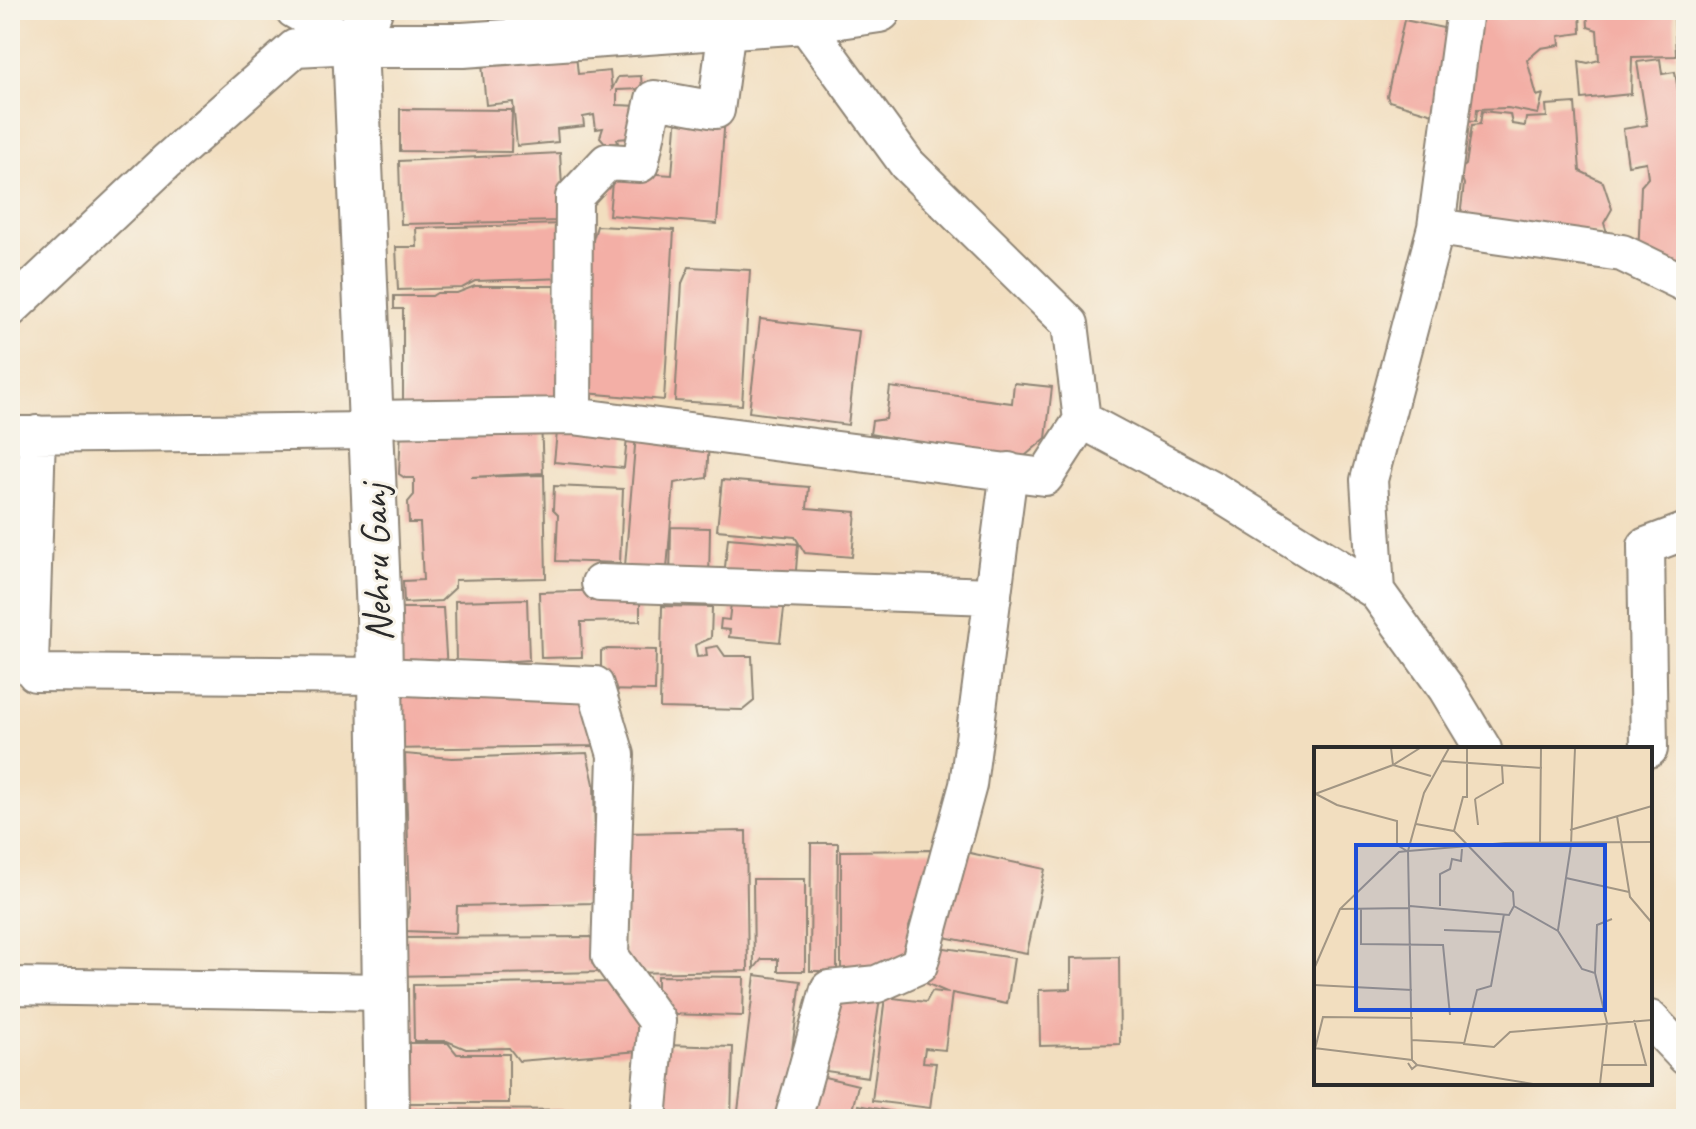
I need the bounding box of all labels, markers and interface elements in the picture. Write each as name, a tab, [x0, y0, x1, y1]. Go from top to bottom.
street label: Nehru Ganj	[348, 480, 404, 642]
inset map	[1314, 747, 1652, 1085]

